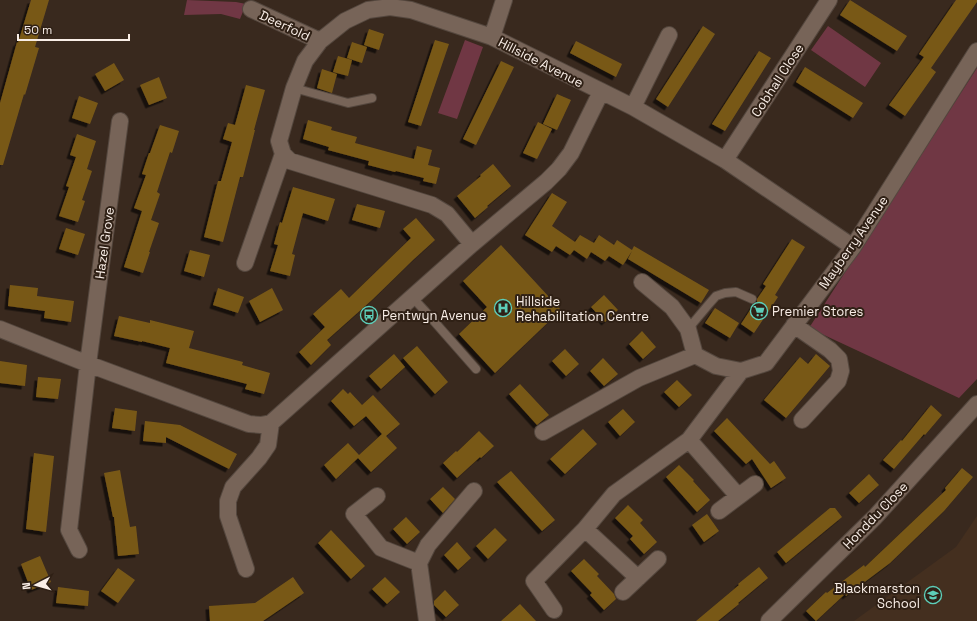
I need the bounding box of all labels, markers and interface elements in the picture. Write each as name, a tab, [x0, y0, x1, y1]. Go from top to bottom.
street label: Deerfold	[257, 6, 313, 45]
scale bar	[18, 16, 129, 42]
text: 50 m	[24, 22, 52, 38]
street label: Hillside Avenue	[495, 34, 586, 91]
street label: Cobhall Close	[747, 40, 807, 120]
street label: Mayberry Avenue	[815, 193, 892, 292]
street label: Hazel Grove	[91, 206, 118, 280]
place label: Hillside Rehabilitation Centre	[516, 293, 649, 325]
hospital icon: Hillside Rehabilitation Centre	[493, 298, 513, 318]
supermarket icon: Premier Stores	[749, 301, 769, 321]
place label: Premier Stores	[772, 303, 864, 320]
bus stop icon: Pentwyn Avenue	[359, 305, 379, 325]
place label: Pentwyn Avenue	[382, 307, 486, 324]
street label: Honddu Close	[839, 478, 912, 552]
north arrow	[16, 565, 56, 605]
place label: Blackmarston School	[834, 580, 920, 612]
text: N	[19, 582, 33, 590]
school or university icon: Blackmarston School	[923, 585, 943, 605]

